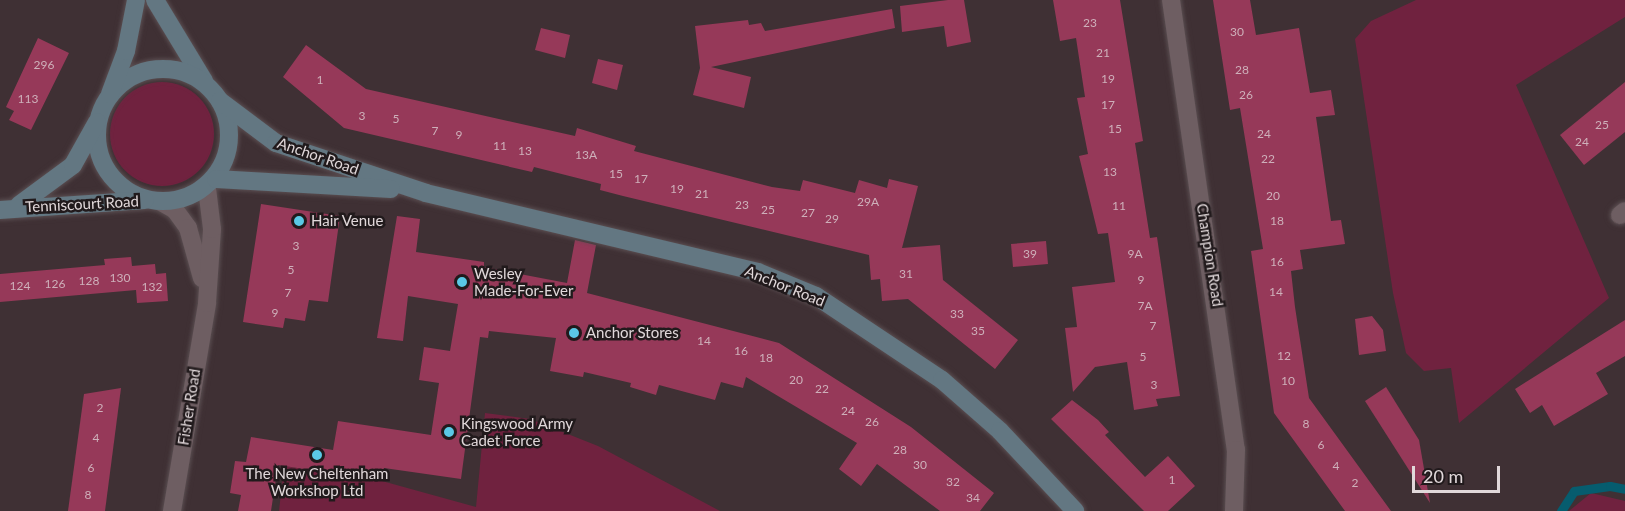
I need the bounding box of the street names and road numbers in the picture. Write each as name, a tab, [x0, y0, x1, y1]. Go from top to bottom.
street label: Anchor Road	[275, 134, 361, 178]
street label: Tenniscourt Road	[25, 192, 139, 216]
street label: Champion Road	[1193, 202, 1227, 308]
street label: Anchor Road	[742, 262, 828, 310]
street label: Fisher Road	[174, 367, 204, 447]

